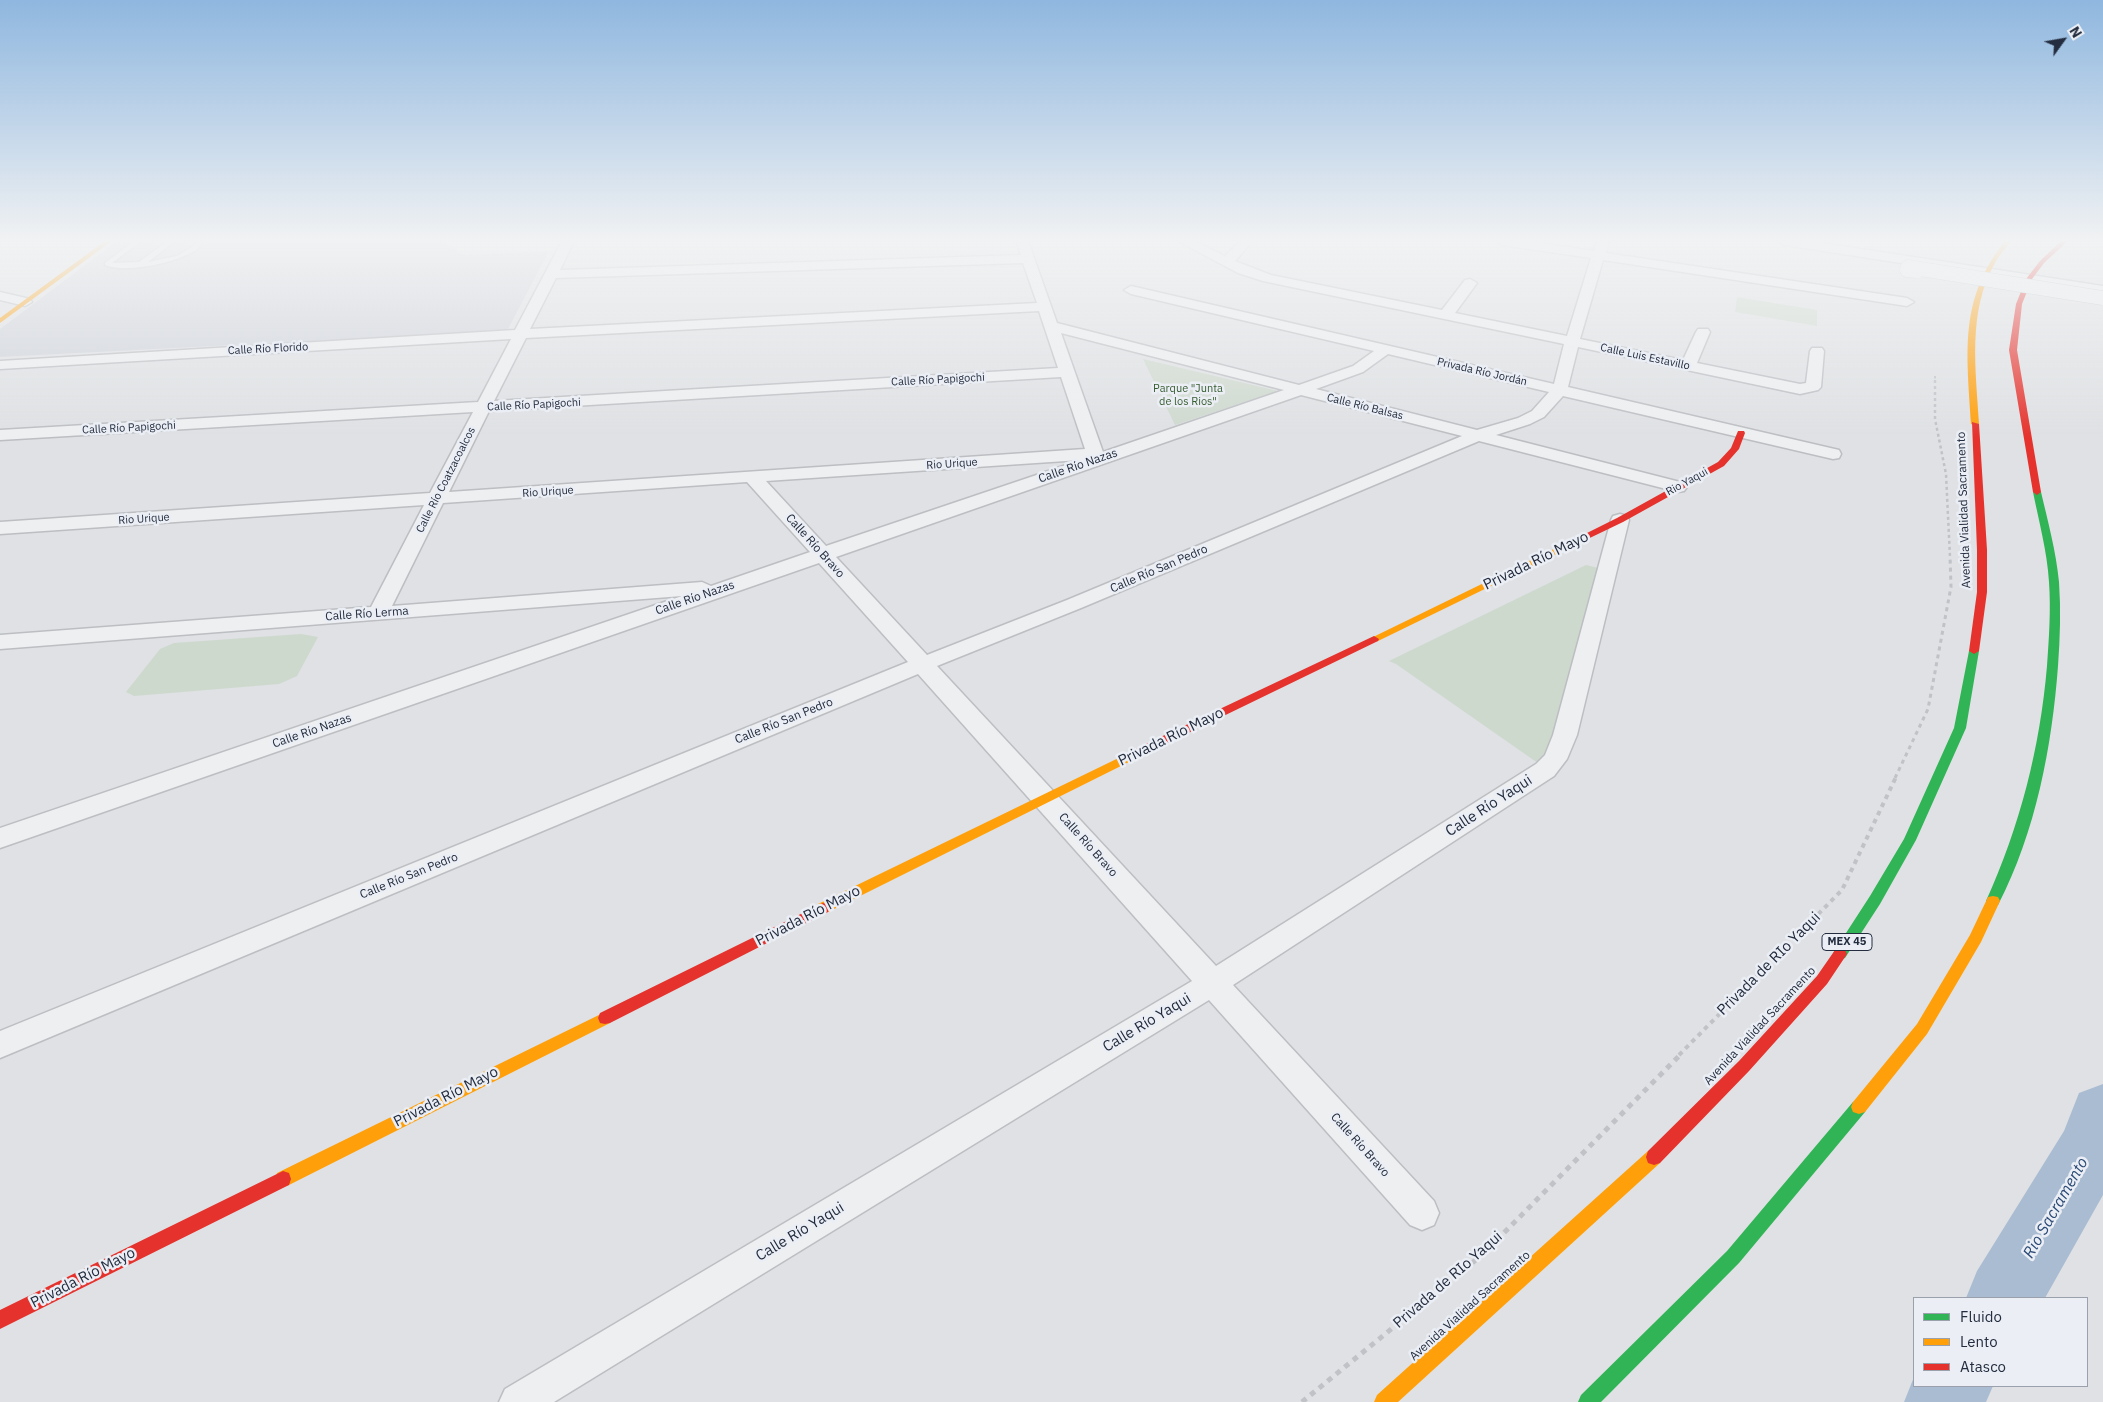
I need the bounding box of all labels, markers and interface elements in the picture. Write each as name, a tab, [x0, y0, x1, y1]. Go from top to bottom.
north arrow	[2038, 15, 2088, 65]
text: N	[2065, 23, 2086, 41]
street label: Calle Río Florido	[227, 340, 309, 358]
street label: Calle Luis Estavillo	[1599, 341, 1691, 373]
street label: Privada Río Jordán	[1436, 355, 1528, 389]
street label: Calle Río Papigochi	[891, 371, 985, 389]
park label: Parque "Junta de los Rios"	[1153, 382, 1223, 408]
street label: Calle Río Balsas	[1325, 391, 1405, 423]
street label: Calle Río Papigochi	[487, 396, 581, 414]
street label: Calle Río Papigochi	[82, 419, 176, 437]
street label: Calle Río Coatzacoalcos	[414, 425, 478, 535]
street label: Avenida Vialidad Sacramento	[1954, 431, 1974, 589]
street label: Calle Río Nazas	[1037, 446, 1119, 486]
street label: Rio Urique	[926, 456, 978, 472]
street label: Rio Yaqui	[1664, 465, 1710, 499]
street label: Rio Urique	[522, 484, 574, 500]
street label: Rio Urique	[118, 511, 170, 527]
street label: Calle Río Bravo	[783, 511, 847, 581]
street label: Privada Río Mayo	[1480, 528, 1592, 594]
street label: Calle Río San Pedro	[1108, 542, 1210, 596]
street label: Calle Río Nazas	[654, 578, 736, 618]
street label: Calle Río Lerma	[325, 604, 409, 624]
street label: Calle Río San Pedro	[733, 695, 835, 747]
street label: Privada Río Mayo	[1115, 704, 1227, 770]
street label: Calle Río Nazas	[271, 711, 353, 751]
street label: Calle Río Yaqui	[1442, 771, 1536, 841]
street label: Calle Río Bravo	[1056, 810, 1120, 880]
street label: Calle Río San Pedro	[358, 850, 460, 902]
street label: Privada Río Mayo	[753, 882, 863, 950]
street label: Privada de RIo Yaqui	[1714, 909, 1824, 1019]
road number: MEX 45	[1822, 934, 1872, 950]
street label: Avenida Vialidad Sacramento	[1701, 964, 1819, 1088]
street label: Calle Río Yaqui	[1100, 990, 1194, 1056]
street label: Privada Río Mayo	[391, 1063, 501, 1131]
street label: Calle Río Bravo	[1328, 1110, 1392, 1180]
water label: Rio Sacramento	[2019, 1154, 2093, 1262]
street label: Calle Río Yaqui	[753, 1199, 847, 1265]
street label: Privada de RIo Yaqui	[1390, 1228, 1506, 1332]
street label: Privada Río Mayo	[28, 1244, 138, 1312]
street label: Avenida Vialidad Sacramento	[1407, 1248, 1533, 1364]
legend	[1913, 1297, 2088, 1387]
text: Fluido	[1960, 1307, 2002, 1326]
text: Lento	[1960, 1332, 1998, 1351]
text: Atasco	[1960, 1357, 2006, 1376]

